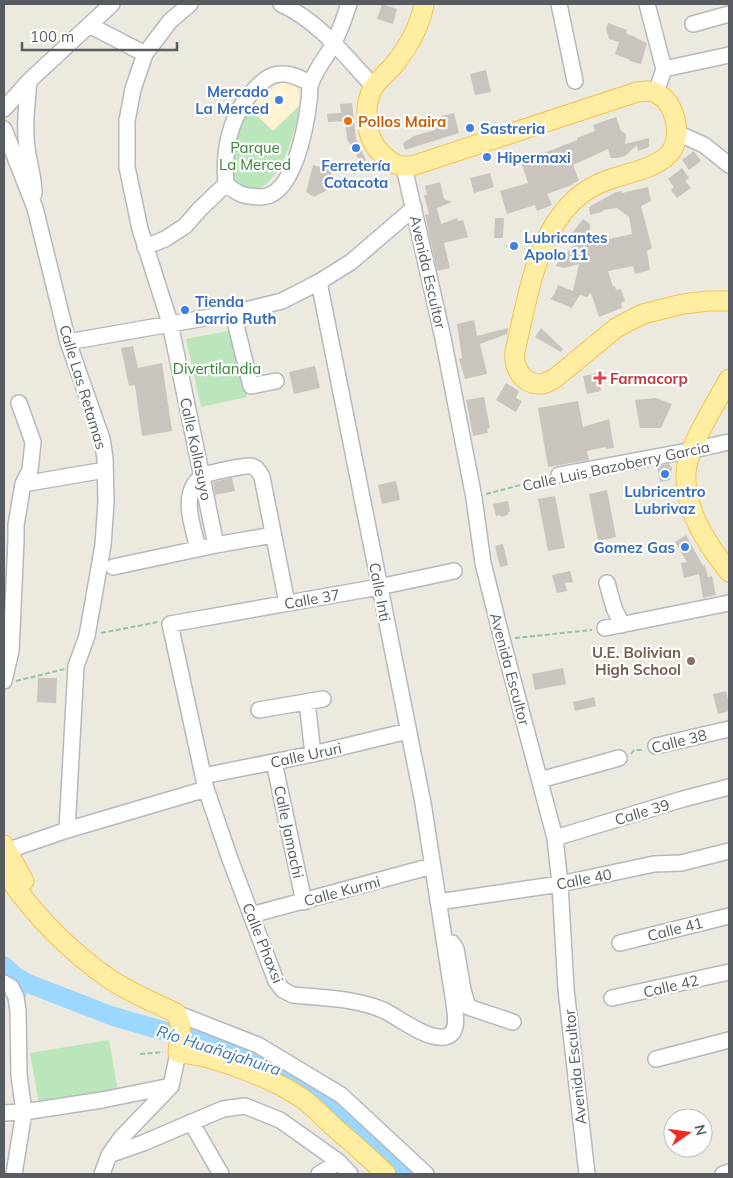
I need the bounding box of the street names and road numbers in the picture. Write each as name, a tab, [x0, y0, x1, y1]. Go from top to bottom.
street label: Avenida Escultor	[406, 213, 450, 331]
street label: Calle Las Retamas	[55, 323, 111, 451]
street label: Calle Kollasuyo	[176, 396, 216, 502]
street label: Calle Luis Bazoberry Garcia	[521, 437, 711, 495]
street label: Calle Inti	[365, 561, 395, 623]
street label: Calle 37	[283, 585, 341, 613]
street label: Avenida Escultor	[486, 611, 534, 728]
street label: Calle 38	[649, 725, 709, 757]
street label: Calle Ururi	[269, 738, 343, 772]
street label: Calle Jamachi	[270, 784, 308, 880]
street label: Calle 39	[612, 795, 672, 829]
street label: Calle 40	[555, 864, 613, 894]
street label: Calle Kurmi	[302, 872, 382, 910]
street label: Calle Phaxsi	[238, 900, 288, 986]
street label: Calle 41	[645, 913, 705, 945]
street label: Calle 42	[641, 970, 701, 1002]
street label: Avenida Escultor	[559, 1008, 591, 1126]

